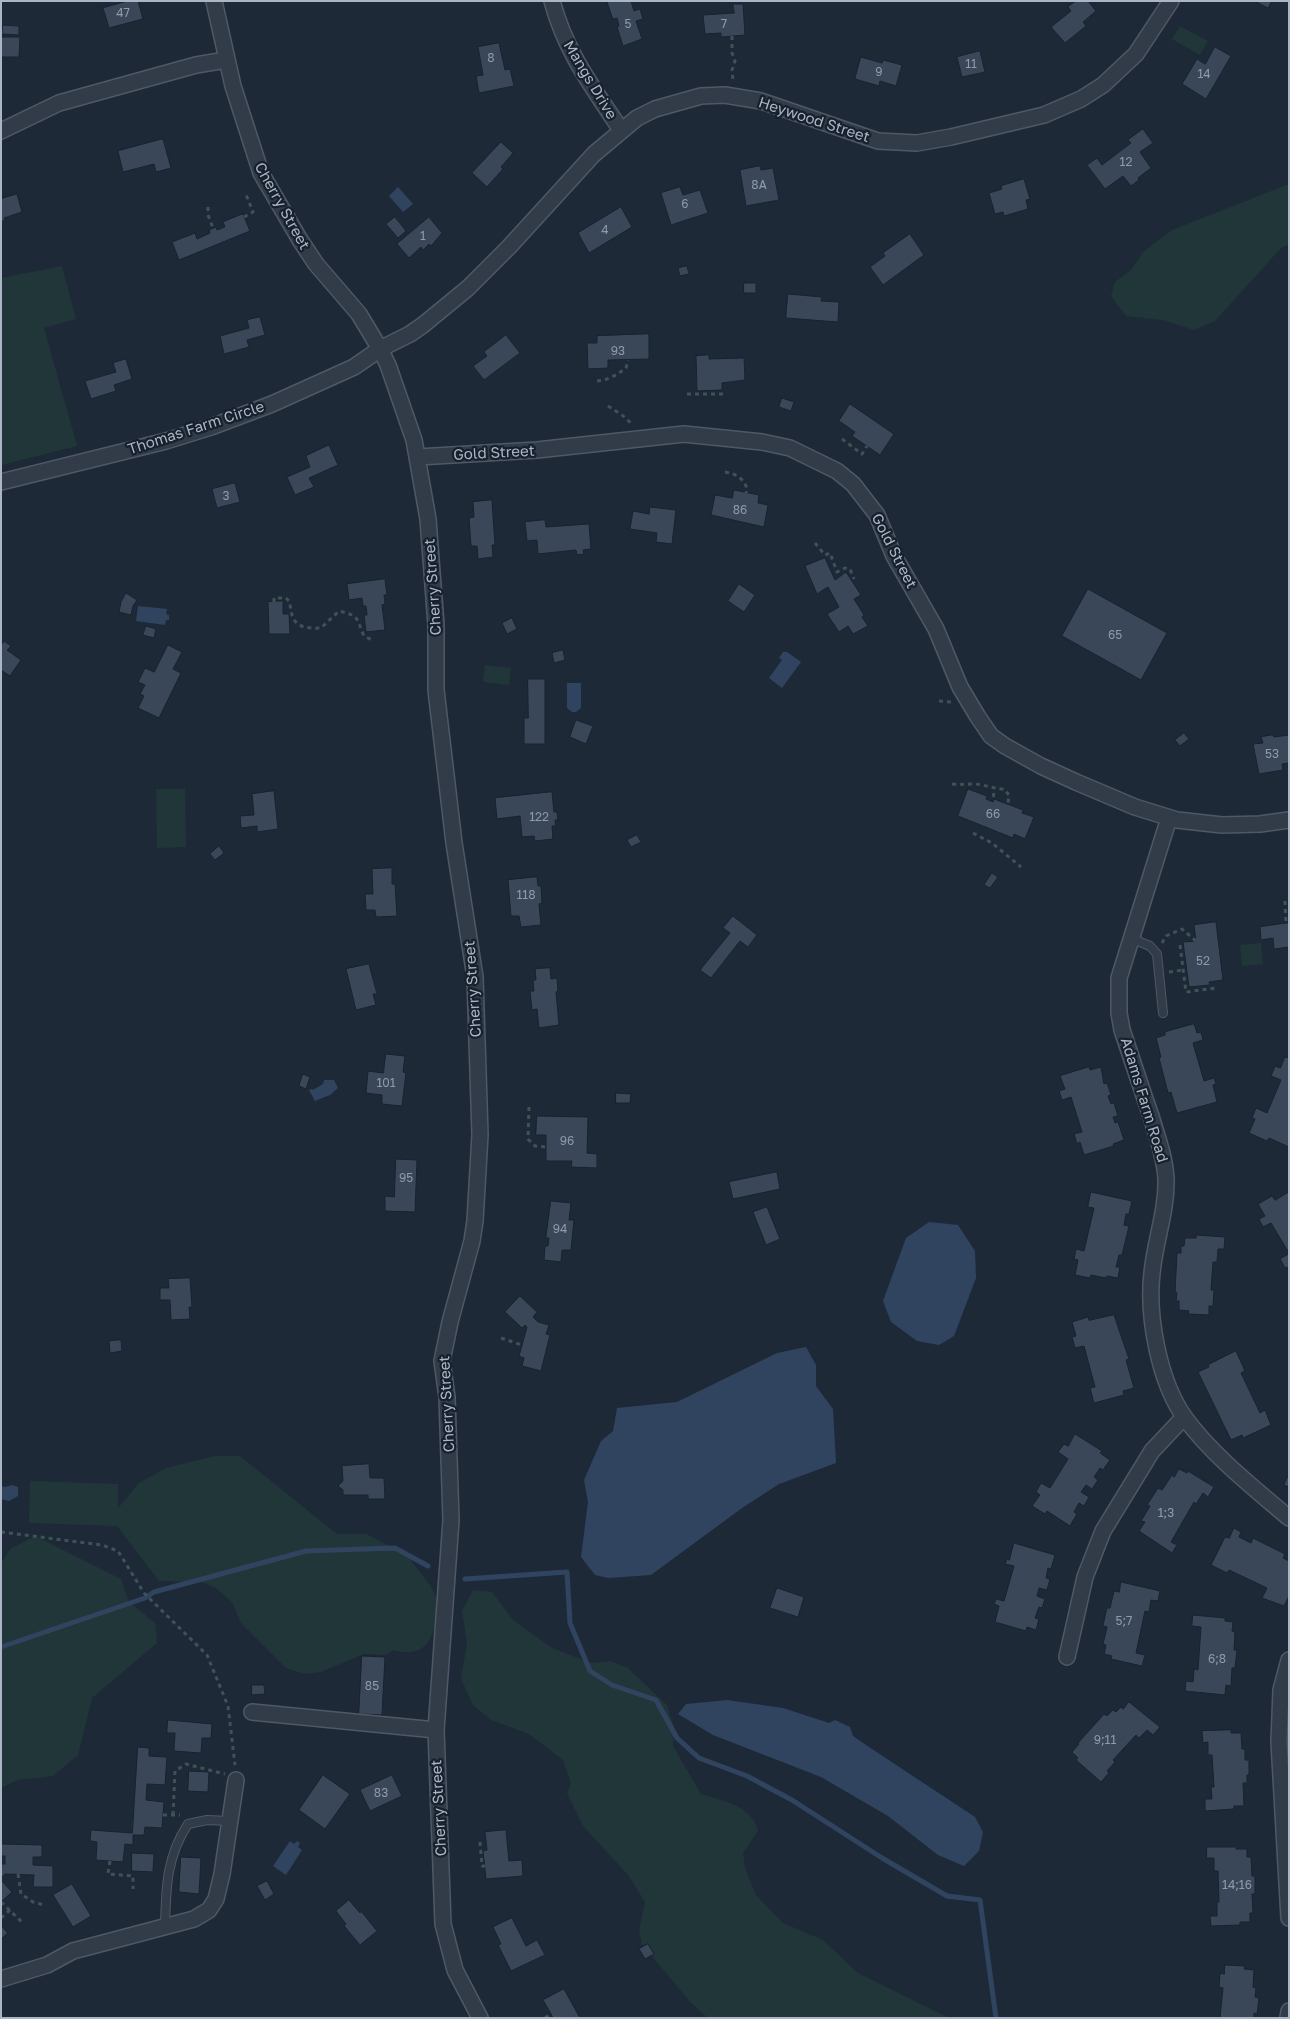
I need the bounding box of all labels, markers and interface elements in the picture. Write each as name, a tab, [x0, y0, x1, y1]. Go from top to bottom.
house number: 47	[116, 6, 130, 20]
house number: 5	[625, 17, 631, 31]
house number: 7	[721, 17, 727, 31]
street label: Mangs Drive	[559, 37, 621, 123]
house number: 8	[487, 51, 495, 65]
house number: 11	[965, 57, 977, 71]
house number: 9	[875, 65, 883, 79]
house number: 14	[1197, 67, 1211, 81]
street label: Heywood Street	[756, 94, 872, 146]
house number: 12	[1120, 155, 1132, 169]
street label: Cherry Street	[251, 159, 313, 253]
house number: 8A	[751, 178, 767, 192]
house number: 6	[681, 197, 689, 211]
house number: 4	[601, 223, 609, 237]
house number: 1	[420, 229, 426, 243]
house number: 93	[611, 344, 625, 358]
street label: Thomas Farm Circle	[126, 397, 266, 459]
street label: Gold Street	[453, 442, 535, 464]
house number: 3	[222, 489, 230, 503]
house number: 86	[733, 503, 747, 517]
street label: Gold Street	[867, 511, 921, 591]
street label: Cherry Street	[421, 538, 445, 636]
house number: 65	[1108, 628, 1122, 642]
house number: 53	[1265, 747, 1279, 761]
house number: 66	[986, 807, 1000, 821]
house number: 122	[529, 810, 549, 824]
house number: 118	[517, 888, 535, 902]
street label: Cherry Street	[461, 940, 485, 1038]
house number: 52	[1196, 954, 1210, 968]
street label: Adams Farm Road	[1116, 1036, 1172, 1164]
house number: 101	[376, 1076, 396, 1090]
house number: 96	[560, 1134, 574, 1148]
house number: 95	[399, 1171, 413, 1185]
house number: 94	[553, 1222, 567, 1236]
street label: Cherry Street	[435, 1355, 459, 1453]
house number: 1;3	[1158, 1506, 1174, 1520]
house number: 5;7	[1116, 1614, 1132, 1628]
house number: 6;8	[1208, 1652, 1226, 1666]
house number: 85	[365, 1679, 379, 1693]
house number: 9;11	[1094, 1733, 1116, 1747]
street label: Cherry Street	[427, 1759, 451, 1857]
house number: 83	[374, 1786, 388, 1800]
house number: 14;16	[1222, 1878, 1252, 1892]

